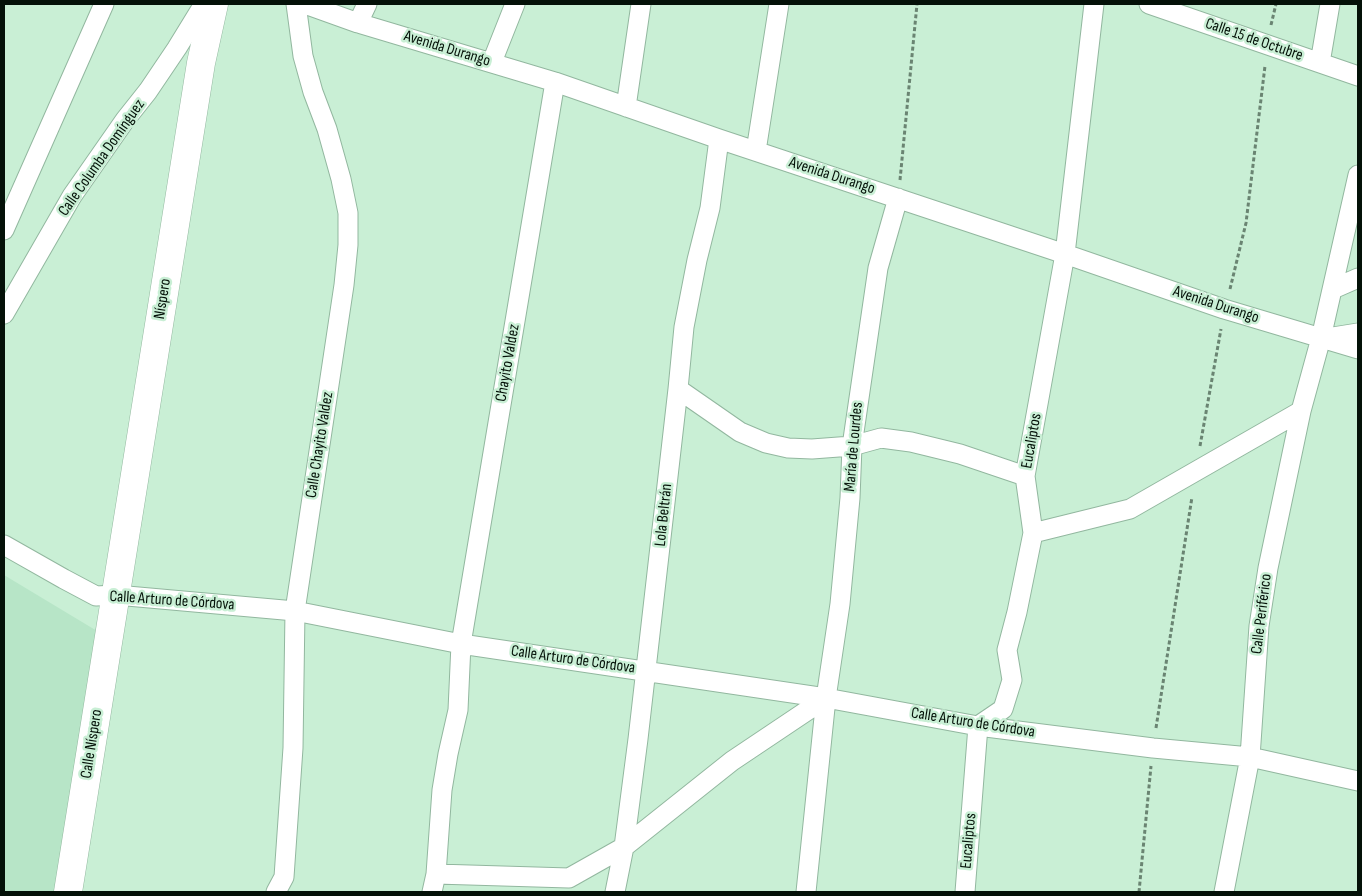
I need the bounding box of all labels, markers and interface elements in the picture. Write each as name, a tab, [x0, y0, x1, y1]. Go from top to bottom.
street label: Calle 15 de Octubre	[1203, 14, 1305, 66]
street label: Avenida Durango	[402, 27, 492, 71]
street label: Calle Columba Domínguez	[55, 96, 149, 220]
street label: Avenida Durango	[787, 153, 877, 199]
street label: Níspero	[150, 277, 176, 321]
street label: Avenida Durango	[1171, 282, 1261, 328]
street label: Chayito Valdez	[492, 323, 524, 403]
street label: Calle Chayito Valdez	[302, 391, 338, 499]
street label: María de Lourdes	[841, 401, 867, 493]
street label: Eucaliptos	[1018, 412, 1046, 470]
street label: Lola Beltrán	[651, 483, 677, 547]
street label: Calle Periférico	[1248, 573, 1276, 655]
street label: Calle Arturo de Córdova	[109, 587, 235, 615]
street label: Calle Arturo de Córdova	[510, 642, 636, 678]
street label: Calle Arturo de Córdova	[910, 704, 1036, 742]
street label: Calle Níspero	[77, 708, 107, 780]
street label: Eucaliptos	[957, 812, 981, 870]

